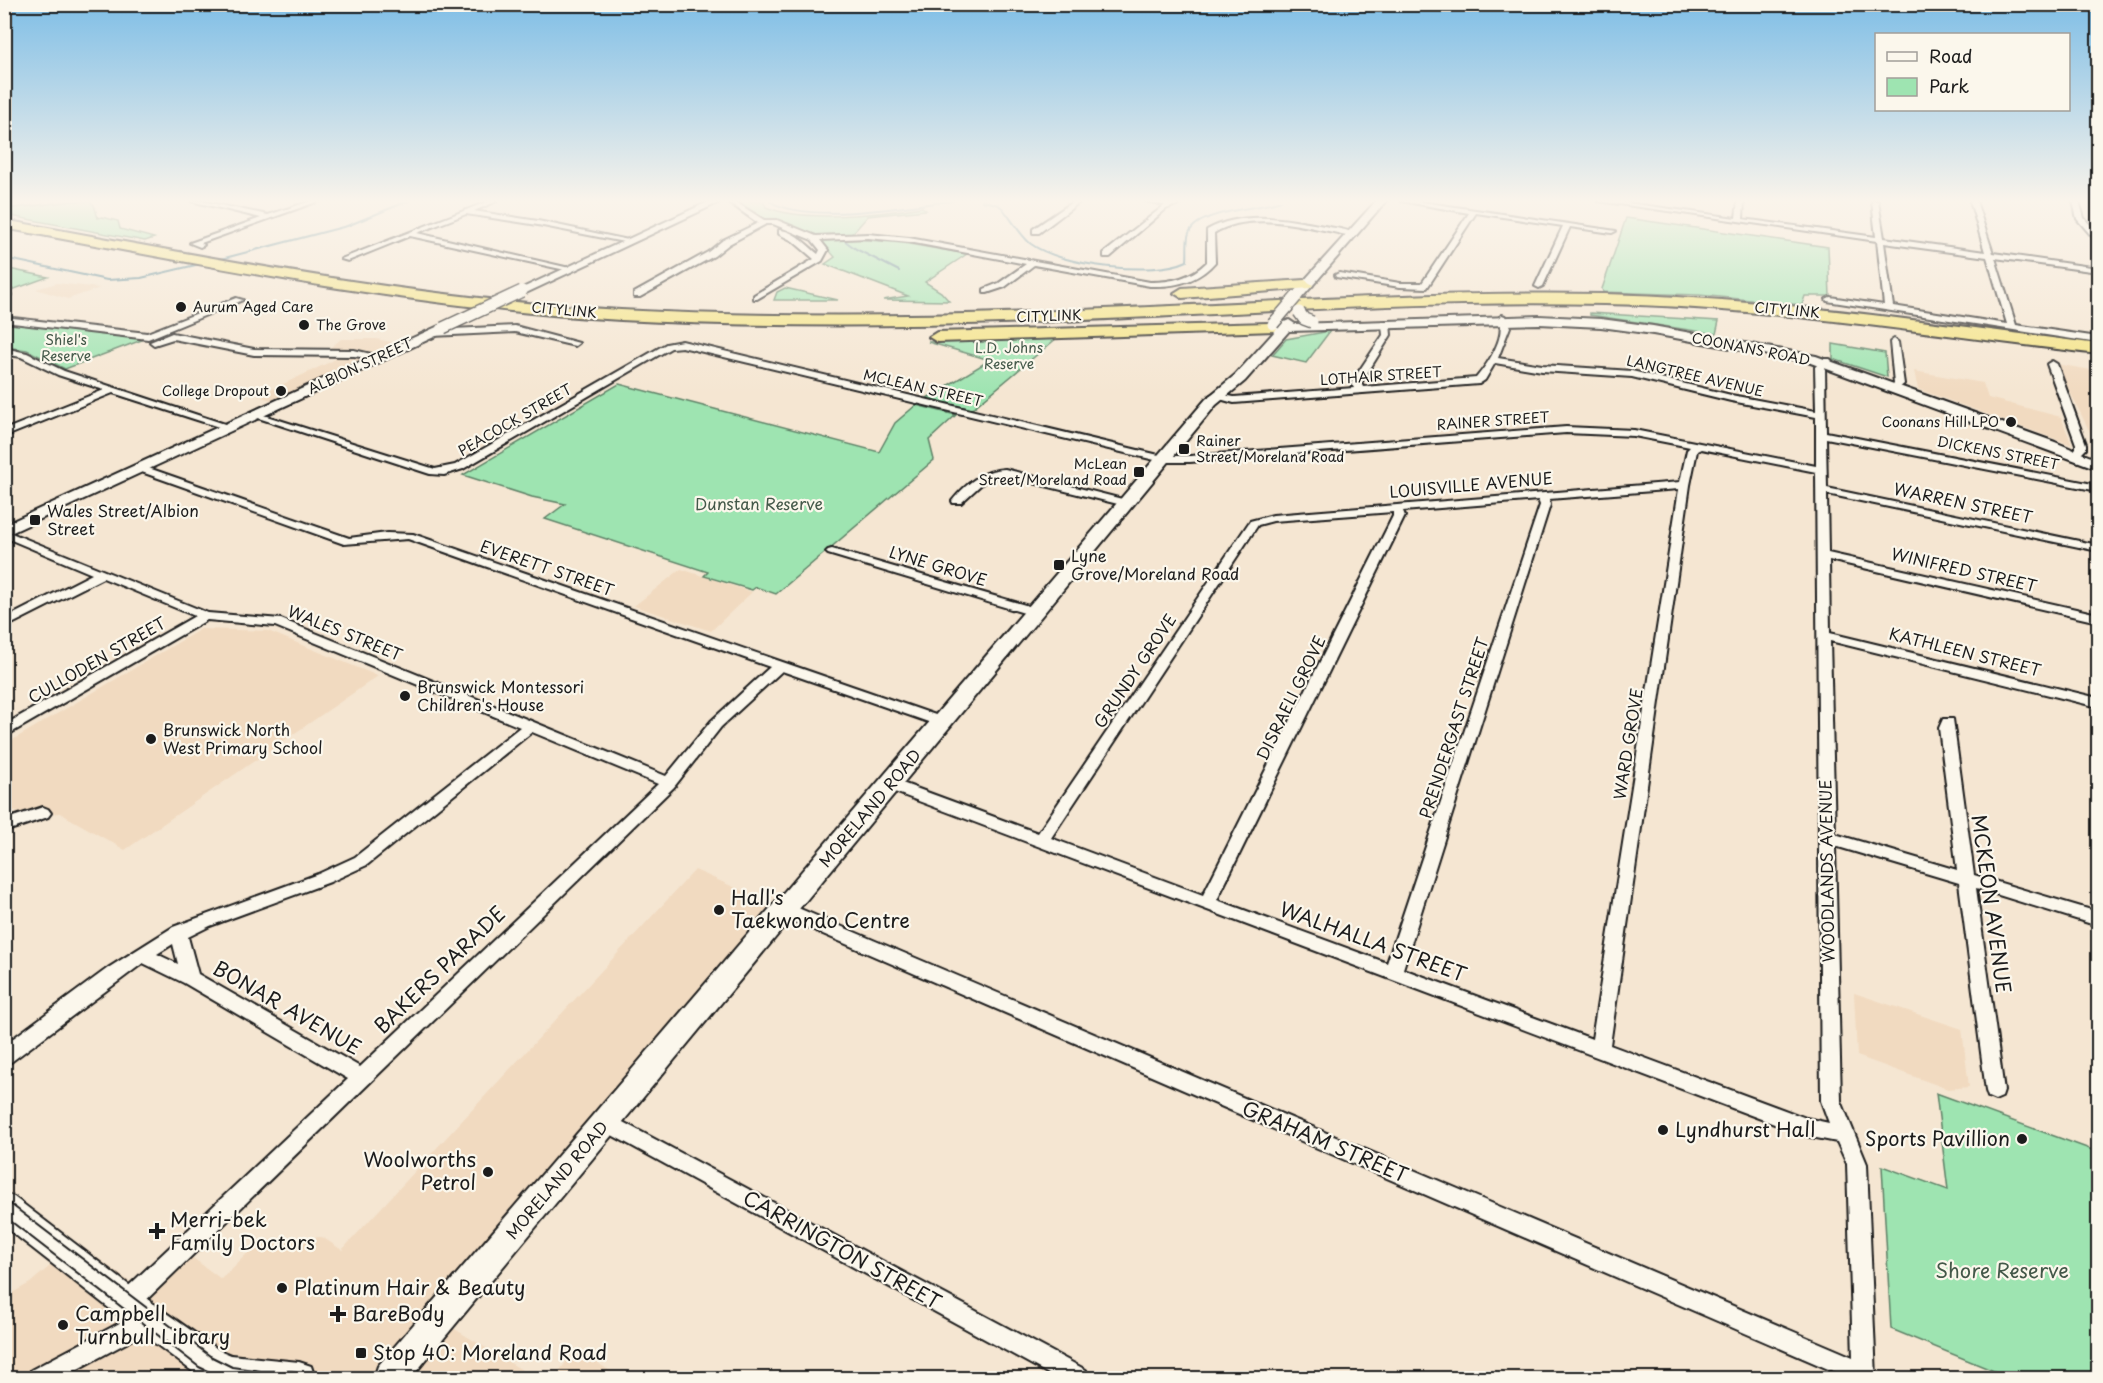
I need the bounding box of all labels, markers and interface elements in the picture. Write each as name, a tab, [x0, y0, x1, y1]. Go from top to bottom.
legend	[1875, 33, 2070, 111]
text: Road	[1929, 42, 1973, 69]
text: Park	[1929, 72, 1969, 99]
place label: Aurum Aged Care	[193, 296, 313, 317]
street label: CITYLINK	[531, 296, 598, 323]
street label: CITYLINK	[1754, 296, 1821, 323]
marker: Aurum Aged Care	[174, 300, 188, 314]
street label: CITYLINK	[1016, 304, 1082, 327]
place label: The Grove	[316, 314, 386, 335]
marker: The Grove	[297, 318, 311, 332]
street label: COONANS ROAD	[1690, 327, 1812, 370]
park label: Shiel's Reserve	[41, 329, 91, 366]
street label: ALBION STREET	[304, 332, 416, 399]
park label: L.D. Johns Reserve	[975, 337, 1043, 374]
street label: LANGTREE AVENUE	[1625, 350, 1766, 402]
street label: LOTHAIR STREET	[1320, 361, 1443, 390]
street label: MCLEAN STREET	[861, 364, 985, 412]
street label: PEACOCK STREET	[454, 378, 576, 461]
place label: College Dropout	[162, 380, 269, 401]
marker: College Dropout	[274, 384, 288, 398]
street label: RAINER STREET	[1436, 406, 1550, 435]
place label: Coonans Hill LPO	[1882, 411, 1999, 432]
marker: Coonans Hill LPO	[2004, 415, 2018, 429]
place label: Rainer Street/Moreland Road	[1196, 430, 1345, 467]
street label: DICKENS STREET	[1935, 430, 2061, 475]
marker: Rainer Street/Moreland Road	[1177, 442, 1191, 456]
place label: McLean Street/Moreland Road	[979, 453, 1127, 490]
marker: McLean Street/Moreland Road	[1132, 465, 1146, 479]
street label: LOUISVILLE AVENUE	[1388, 465, 1554, 503]
street label: WARREN STREET	[1892, 476, 2035, 528]
park label: Dunstan Reserve	[695, 491, 823, 515]
place label: Wales Street/Albion Street	[47, 498, 199, 540]
marker: Wales Street/Albion Street	[28, 513, 42, 527]
street label: EVERETT STREET	[477, 533, 618, 601]
street label: LYNE GROVE	[886, 539, 990, 591]
street label: WINIFRED STREET	[1889, 541, 2039, 597]
place label: Lyne Grove/Moreland Road	[1071, 543, 1239, 585]
marker: Lyne Grove/Moreland Road	[1052, 558, 1066, 572]
street label: WALES STREET	[284, 598, 407, 666]
street label: GRUNDY GROVE	[1087, 609, 1181, 732]
street label: CULLODEN STREET	[23, 610, 170, 708]
street label: KATHLEEN STREET	[1887, 621, 2044, 682]
street label: DISRAELI GROVE	[1249, 631, 1331, 764]
street label: PRENDERGAST STREET	[1412, 634, 1494, 821]
place label: Brunswick Montessori Children's House	[417, 674, 584, 716]
street label: WARD GROVE	[1606, 686, 1648, 801]
marker: Brunswick Montessori Children's House	[398, 689, 412, 703]
place label: Brunswick North West Primary School	[163, 717, 323, 759]
marker: Brunswick North West Primary School	[144, 732, 158, 746]
street label: MORELAND ROAD	[813, 743, 926, 872]
street label: WOODLANDS AVENUE	[1812, 779, 1840, 963]
street label: MCKEON AVENUE	[1965, 812, 2019, 995]
place label: Hall's Taekwondo Centre	[731, 882, 910, 935]
street label: WALHALLA STREET	[1276, 893, 1472, 989]
street label: BAKERS PARADE	[367, 899, 512, 1040]
marker: Hall's Taekwondo Centre	[712, 903, 726, 917]
street label: BONAR AVENUE	[208, 952, 367, 1062]
street label: GRAHAM STREET	[1238, 1093, 1414, 1190]
place label: Lyndhurst Hall	[1675, 1114, 1815, 1144]
street label: MORELAND ROAD	[500, 1115, 613, 1244]
marker: Lyndhurst Hall	[1656, 1123, 1670, 1137]
place label: Sports Pavillion	[1865, 1123, 2010, 1153]
marker: Sports Pavillion	[2015, 1132, 2029, 1146]
place label: Woolworths Petrol	[363, 1144, 476, 1197]
marker: Woolworths Petrol	[481, 1165, 495, 1179]
street label: CARRINGTON STREET	[738, 1182, 948, 1316]
place label: Merri-bek Family Doctors	[170, 1204, 315, 1257]
marker: Merri-bek Family Doctors	[148, 1222, 166, 1240]
park label: Shore Reserve	[1935, 1255, 2069, 1285]
place label: Platinum Hair & Beauty	[294, 1272, 526, 1302]
marker: Platinum Hair & Beauty	[275, 1281, 289, 1295]
place label: Campbell Turnbull Library	[75, 1298, 230, 1351]
place label: BareBody	[352, 1298, 444, 1328]
marker: BareBody	[329, 1305, 347, 1323]
marker: Campbell Turnbull Library	[56, 1318, 70, 1332]
place label: Stop 40: Moreland Road	[373, 1337, 607, 1367]
marker: Stop 40: Moreland Road	[354, 1346, 368, 1360]

